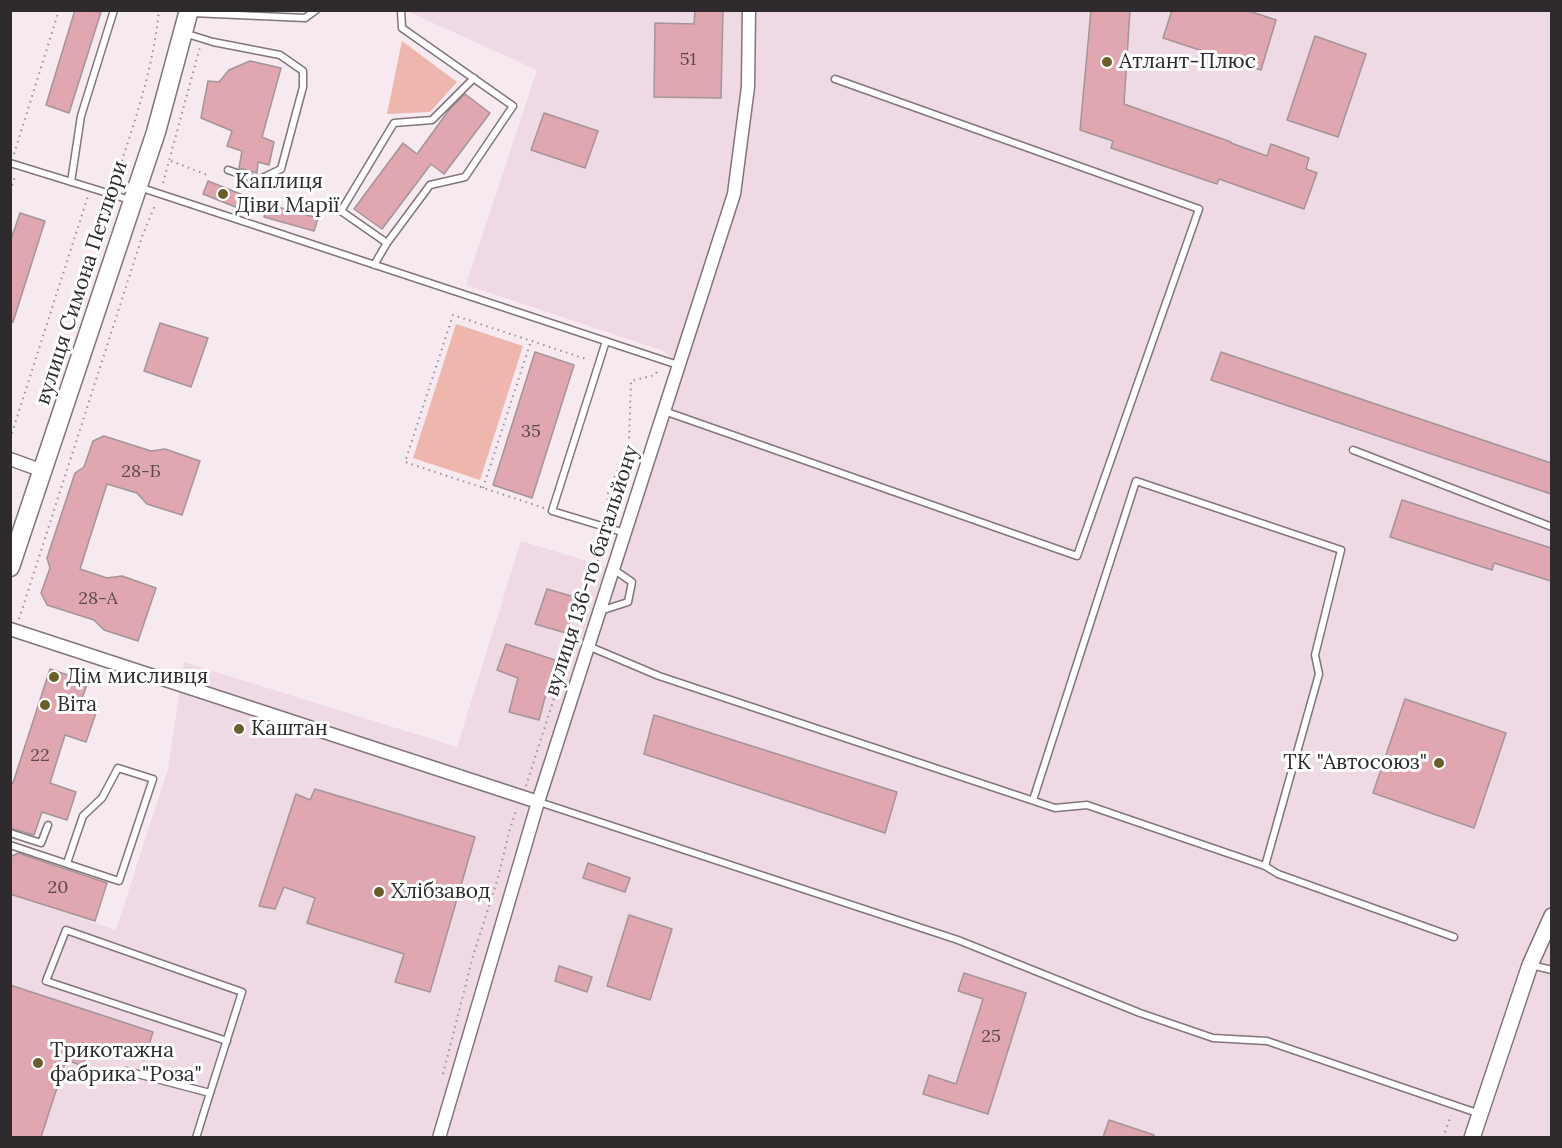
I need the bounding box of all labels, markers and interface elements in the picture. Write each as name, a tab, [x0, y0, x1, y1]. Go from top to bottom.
house number: 51	[680, 49, 696, 71]
place label: Атлант-Плюс	[1119, 49, 1256, 75]
marker: Атлант-Плюс	[1100, 55, 1114, 69]
street label: вулиця Симона Петлюри	[31, 158, 133, 408]
place label: Каплиця Діви Марії	[235, 169, 339, 219]
marker: Каплиця Діви Марії	[216, 187, 230, 201]
house number: 35	[521, 421, 541, 443]
street label: вулиця 136-го батальйону	[540, 442, 644, 700]
house number: 28-Б	[121, 461, 161, 483]
house number: 28-А	[78, 588, 118, 610]
place label: Дім мисливця	[66, 664, 208, 690]
marker: Дім мисливця	[47, 670, 61, 684]
place label: Віта	[57, 692, 97, 718]
marker: Віта	[38, 698, 52, 712]
place label: Каштан	[251, 716, 328, 742]
marker: Каштан	[232, 722, 246, 736]
house number: 22	[30, 745, 50, 767]
place label: ТК "Автосоюз"	[1283, 750, 1427, 776]
marker: ТК "Автосоюз"	[1432, 756, 1446, 770]
house number: 20	[48, 877, 68, 899]
place label: Хлібзавод	[391, 879, 490, 905]
marker: Хлібзавод	[372, 885, 386, 899]
house number: 25	[981, 1026, 1001, 1048]
place label: Трикотажна фабрика "Роза"	[50, 1038, 202, 1088]
marker: Трикотажна фабрика "Роза"	[31, 1056, 45, 1070]

